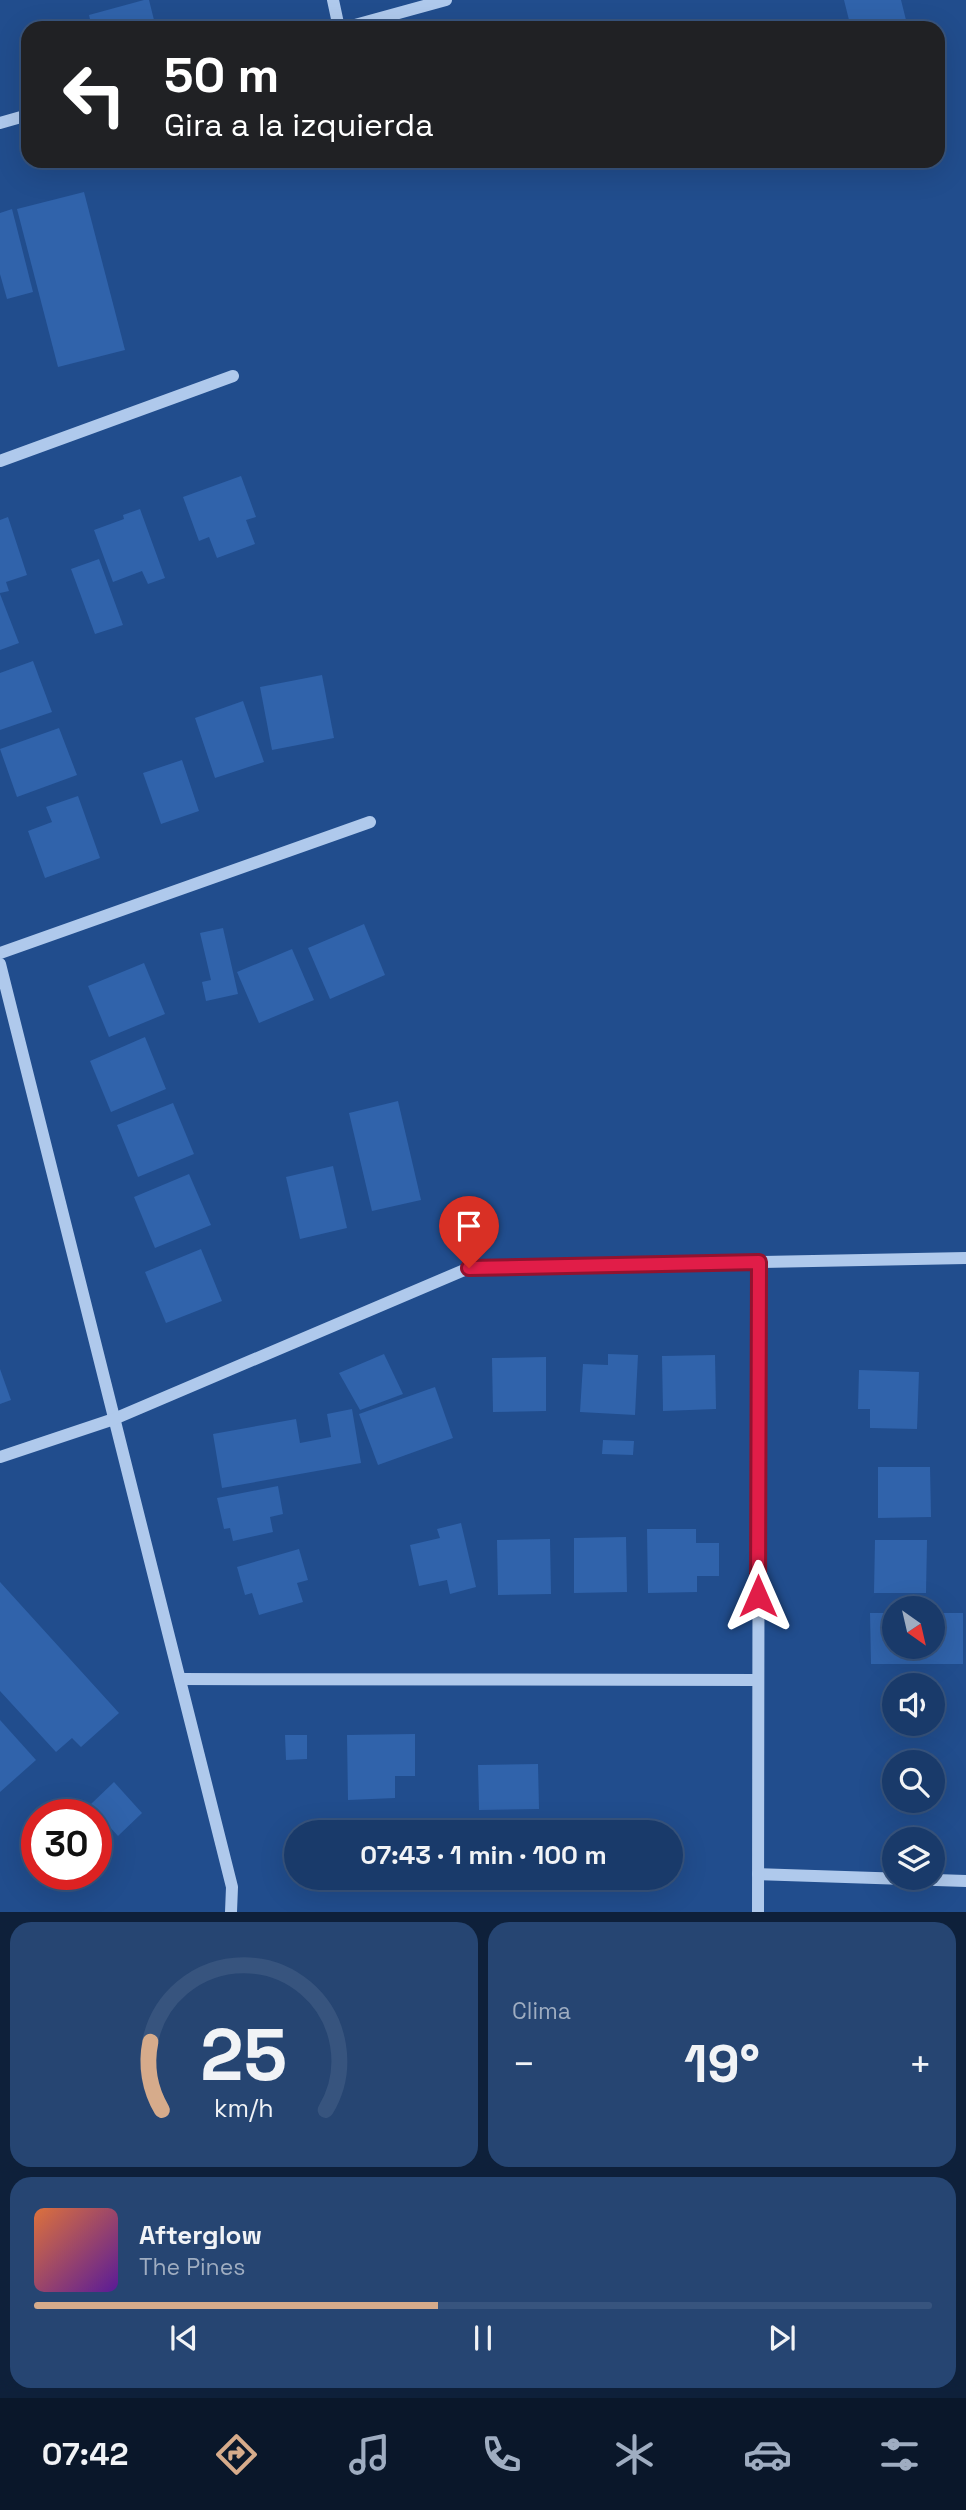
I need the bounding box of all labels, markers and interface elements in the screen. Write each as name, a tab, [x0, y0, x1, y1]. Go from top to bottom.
text: 50 m	[164, 44, 279, 106]
icon: left	[49, 49, 140, 140]
text: Gira a la izquierda	[164, 105, 434, 145]
pin	[439, 1196, 499, 1268]
icon: arrive	[450, 1207, 488, 1245]
position arrow	[721, 1559, 795, 1633]
north arrow	[882, 1596, 945, 1659]
map controls	[882, 1596, 945, 1890]
button: sound	[882, 1673, 945, 1736]
button: search	[882, 1750, 945, 1813]
speed limit sign: 30	[21, 1799, 112, 1890]
button: layers	[882, 1827, 945, 1890]
text: 07:43 · 1 min · 100 m	[360, 1838, 607, 1872]
text: Clima	[512, 1996, 571, 2026]
text: 25	[201, 2009, 287, 2102]
text: 19°	[684, 2031, 760, 2097]
text: −	[512, 2040, 536, 2088]
text: +	[908, 2040, 932, 2088]
text: km/h	[214, 2092, 274, 2124]
text: Afterglow	[139, 2218, 262, 2252]
text: The Pines	[139, 2252, 245, 2282]
icon: previous	[165, 2319, 203, 2357]
icon: pause	[464, 2319, 502, 2357]
icon: next	[763, 2319, 801, 2357]
icon: directions	[212, 2430, 261, 2479]
icon: music	[345, 2430, 394, 2479]
icon: phone	[477, 2430, 526, 2479]
icon: climate	[610, 2430, 659, 2479]
icon: car	[743, 2430, 792, 2479]
icon: filters	[875, 2430, 924, 2479]
text: 07:42	[42, 2434, 129, 2474]

